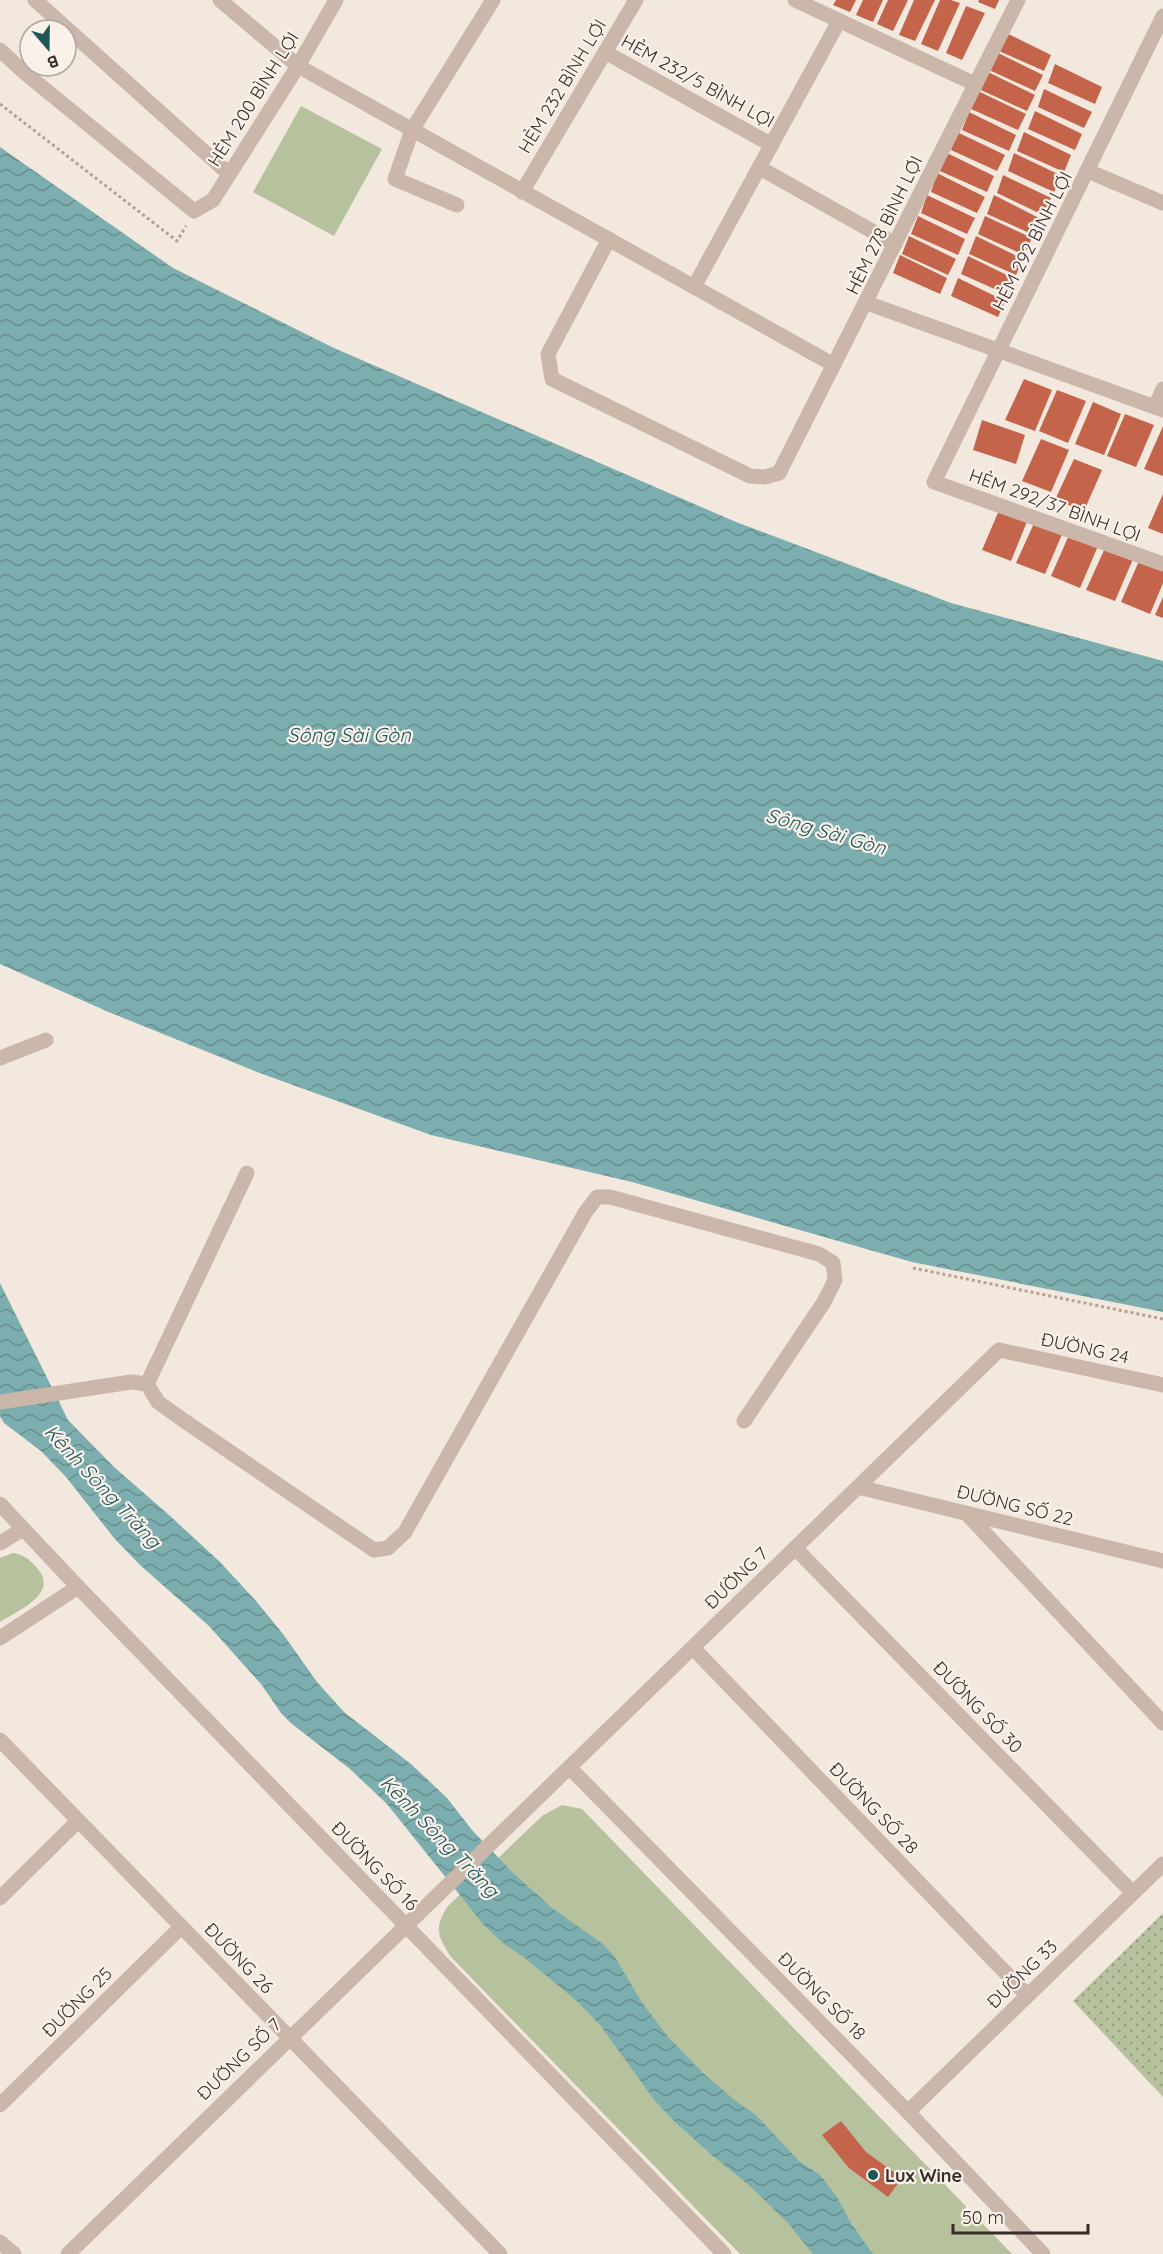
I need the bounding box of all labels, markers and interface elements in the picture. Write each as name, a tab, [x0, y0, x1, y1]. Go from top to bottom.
street label: HẺM 232 BÌNH LỢI	[513, 15, 611, 157]
north arrow	[18, 18, 78, 78]
street label: HẺM 200 BÌNH LỢI	[202, 27, 304, 171]
street label: HẺM 232/5 BÌNH LỢI	[617, 29, 779, 133]
text: B	[45, 51, 61, 73]
street label: HẺM 278 BÌNH LỢI	[840, 152, 928, 298]
street label: HẺM 292 BÌNH LỢI	[987, 168, 1077, 314]
street label: HẺM 292/37 BÌNH LỢI	[966, 463, 1144, 547]
water label: Sông Sài Gòn	[287, 722, 411, 747]
water label: Sông Sài Gòn	[763, 802, 889, 860]
street label: ĐƯỜNG 24	[1039, 1327, 1131, 1369]
water label: Kênh Sông Trăng	[39, 1419, 168, 1554]
street label: ĐƯỜNG SỐ 22	[955, 1479, 1075, 1531]
street label: ĐƯỜNG 7	[699, 1542, 773, 1614]
street label: ĐƯỜNG SỐ 30	[928, 1656, 1028, 1758]
street label: ĐƯỜNG SỐ 28	[825, 1757, 923, 1859]
water label: Kênh Sông Trăng	[375, 1770, 506, 1903]
street label: ĐƯỜNG SỐ 16	[327, 1817, 424, 1916]
street label: ĐƯỜNG 26	[200, 1918, 279, 1998]
street label: ĐƯỜNG 33	[982, 1935, 1062, 2013]
street label: ĐƯỜNG SỐ 18	[773, 1947, 871, 2045]
street label: ĐƯỜNG 25	[37, 1962, 117, 2042]
street label: ĐƯỜNG SỐ 7	[192, 2013, 286, 2105]
place label: Lux Wine	[885, 2164, 962, 2187]
marker: Lux Wine	[866, 2168, 880, 2182]
scale bar	[953, 2197, 1088, 2235]
text: 50 m	[962, 2206, 1004, 2229]

